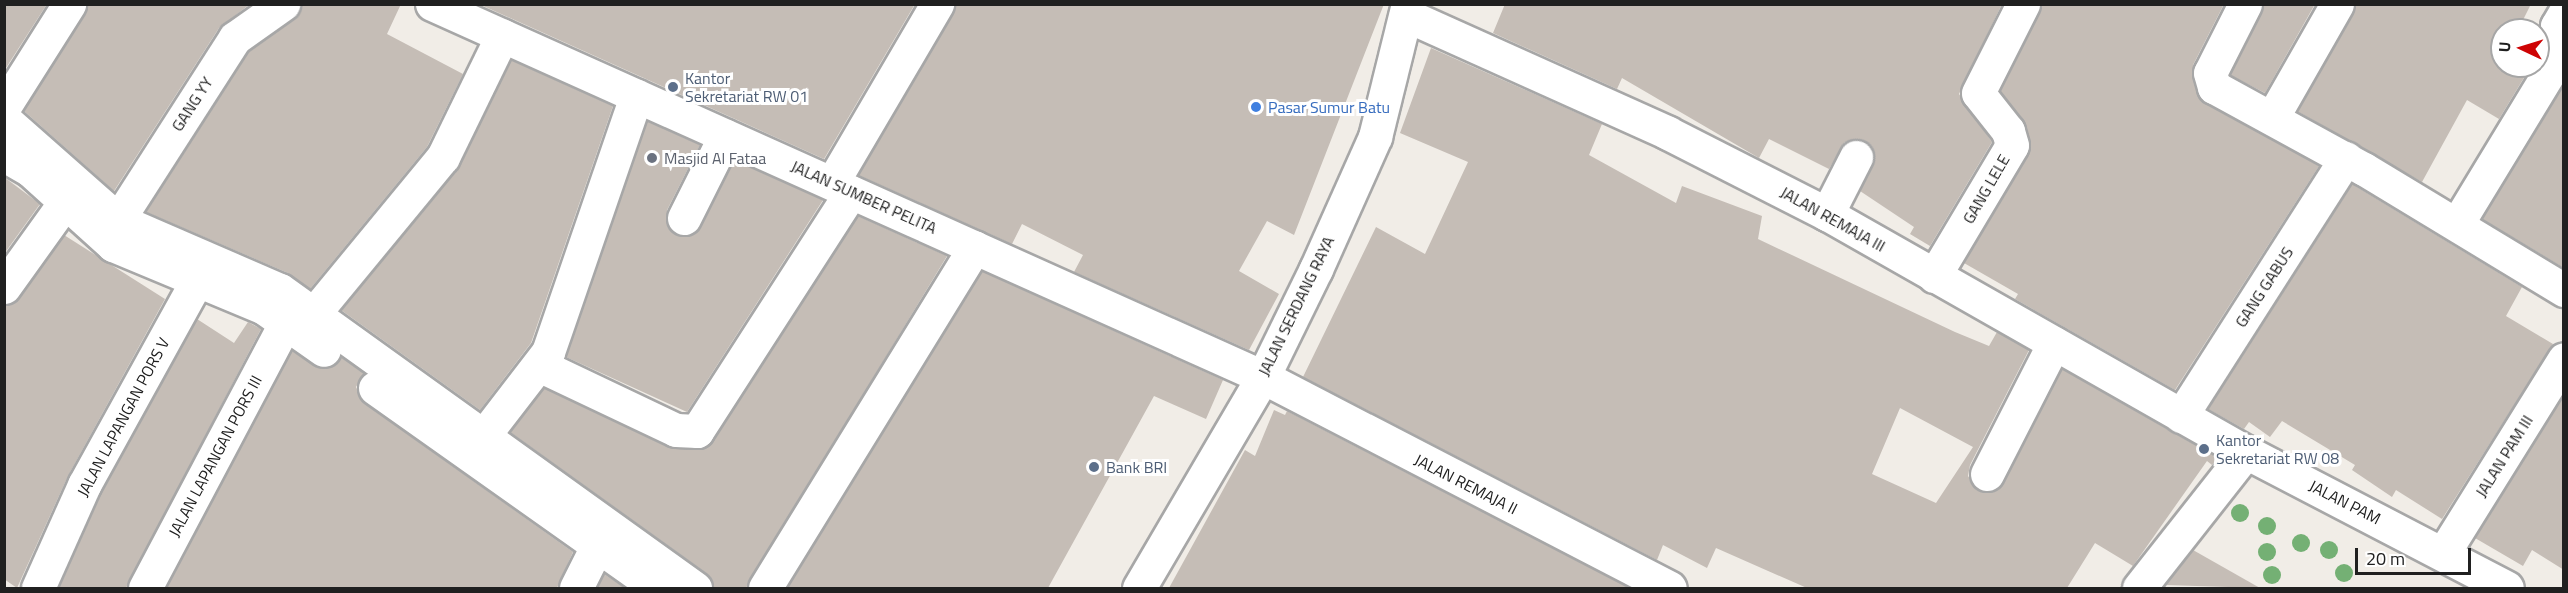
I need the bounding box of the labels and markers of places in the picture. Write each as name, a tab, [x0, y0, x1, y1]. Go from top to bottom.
place label: Kantor Sekretariat RW 01	[685, 68, 808, 106]
marker: Kantor Sekretariat RW 01	[666, 80, 680, 94]
place label: Pasar Sumur Batu	[1268, 97, 1390, 117]
marker: Pasar Sumur Batu	[1249, 100, 1263, 114]
place label: Masjid Al Fataa	[664, 148, 766, 168]
marker: Masjid Al Fataa	[645, 151, 659, 165]
place label: Kantor Sekretariat RW 08	[2216, 430, 2339, 468]
marker: Kantor Sekretariat RW 08	[2197, 442, 2211, 456]
place label: Bank BRI	[1106, 457, 1167, 477]
marker: Bank BRI	[1087, 460, 1101, 474]

